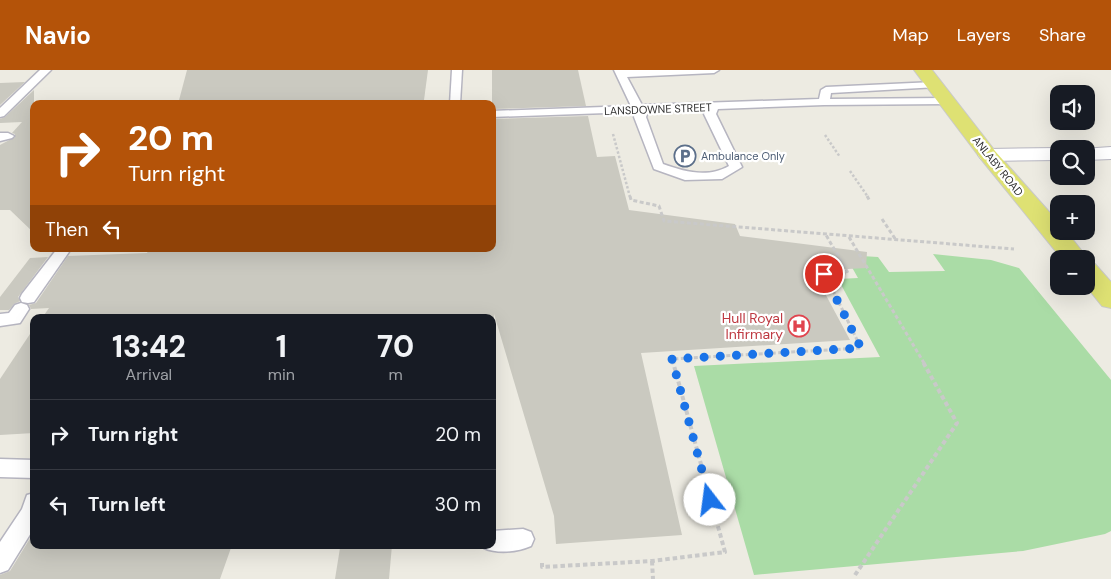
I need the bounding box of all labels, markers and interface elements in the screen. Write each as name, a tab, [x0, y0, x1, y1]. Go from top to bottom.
text: Navio	[25, 20, 91, 51]
text: Map	[893, 23, 929, 47]
text: Layers	[957, 23, 1011, 47]
text: Share	[1039, 23, 1086, 47]
map controls	[1050, 85, 1095, 295]
button: sound	[1050, 85, 1095, 130]
street label: LANSDOWNE STREET	[604, 100, 712, 118]
text: 20 m	[128, 115, 214, 161]
icon: right	[45, 120, 110, 185]
street label: ANLABY ROAD	[970, 133, 1027, 199]
button: search	[1050, 140, 1095, 185]
parking icon: Ambulance Only	[673, 144, 697, 168]
place label: Ambulance Only	[701, 149, 785, 163]
text: Turn right	[128, 159, 225, 188]
button: +	[1050, 195, 1095, 240]
icon: left	[98, 215, 126, 243]
text: Then	[45, 217, 88, 242]
button: −	[1050, 250, 1095, 295]
pin	[803, 253, 845, 295]
icon: arrive	[810, 260, 838, 288]
place label: Hull Royal Infirmary	[722, 309, 783, 343]
hospital icon: Hull Royal Infirmary	[787, 314, 811, 338]
text: 13:42	[112, 327, 186, 366]
text: 1	[276, 327, 287, 366]
text: 70	[377, 327, 414, 366]
text: Arrival	[126, 364, 172, 385]
text: min	[268, 364, 295, 385]
text: m	[388, 364, 403, 385]
icon: right	[45, 421, 73, 449]
text: Turn right	[88, 422, 178, 447]
text: 20 m	[435, 422, 481, 447]
position arrow	[683, 473, 735, 525]
icon: left	[45, 491, 73, 519]
text: Turn left	[88, 492, 166, 517]
text: 30 m	[435, 492, 481, 517]

